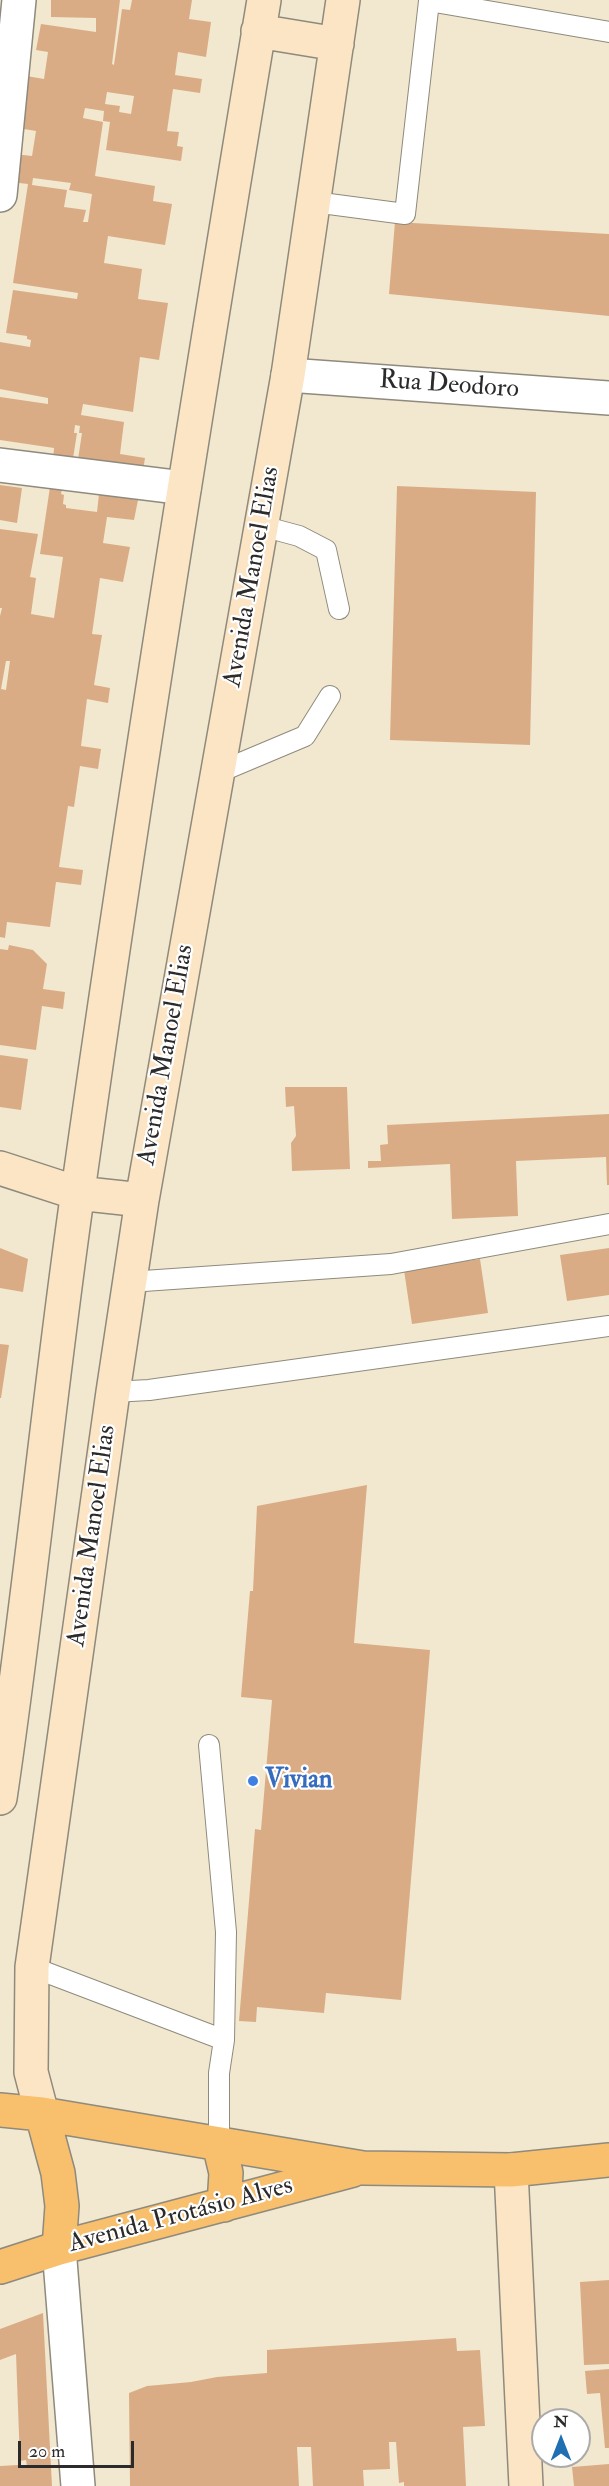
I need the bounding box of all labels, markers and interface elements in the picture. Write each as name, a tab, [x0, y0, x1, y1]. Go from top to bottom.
street label: Rua Deodoro	[378, 366, 520, 406]
street label: Avenida Manoel Elias	[218, 464, 288, 690]
street label: Avenida Manoel Elias	[132, 942, 202, 1168]
street label: Avenida Manoel Elias	[62, 1423, 124, 1649]
place label: Vivian	[265, 1765, 332, 1797]
marker: Vivian	[246, 1774, 260, 1788]
street label: Avenida Protásio Alves	[66, 2171, 296, 2261]
north arrow	[531, 2408, 591, 2468]
text: N	[554, 2412, 568, 2432]
scale bar	[21, 2429, 136, 2467]
text: 20 m	[29, 2440, 65, 2463]

